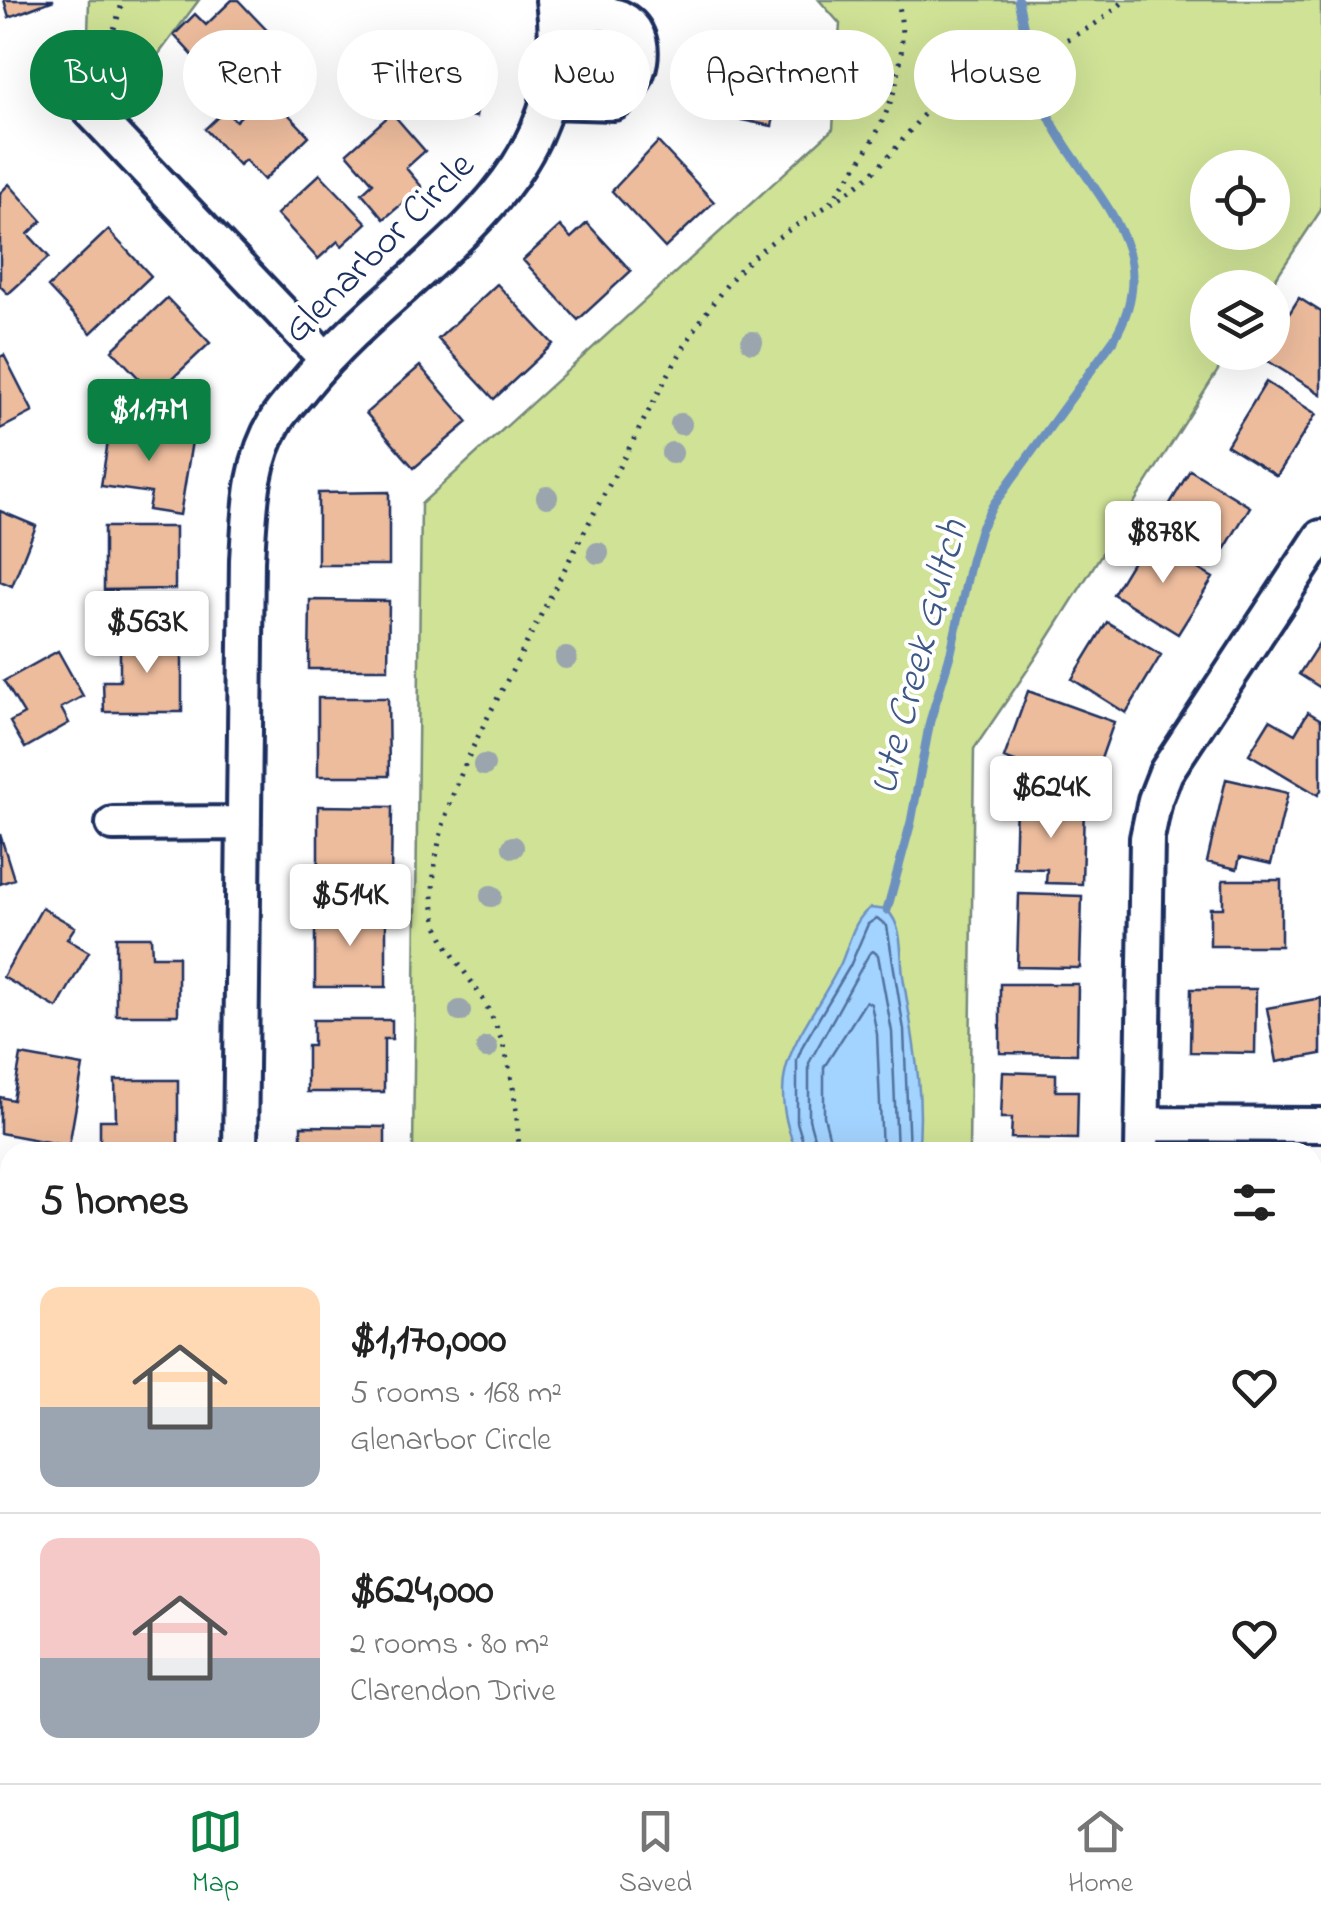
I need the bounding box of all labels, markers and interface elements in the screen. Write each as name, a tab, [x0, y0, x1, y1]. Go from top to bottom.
chip: Buy	[30, 30, 163, 120]
chip: Rent	[183, 30, 317, 120]
chip: Filters	[337, 30, 498, 120]
chip: New	[518, 30, 650, 120]
chip: Apartment	[670, 30, 894, 120]
chip: House	[914, 30, 1076, 120]
street label: Glenarbor Circle	[270, 139, 490, 359]
map controls	[1190, 150, 1290, 370]
button: locate	[1190, 150, 1290, 250]
button: layers	[1190, 270, 1290, 370]
pin: $1.17M	[68, 379, 230, 464]
text: $1.17M	[110, 388, 188, 435]
pin: $878K	[1093, 501, 1233, 586]
text: $878K	[1127, 510, 1199, 557]
water label: Ute Creek Gultch	[854, 513, 986, 802]
pin: $563K	[77, 591, 217, 676]
text: $563K	[107, 600, 187, 647]
pin: $624K	[981, 756, 1121, 841]
text: $624K	[1012, 765, 1090, 812]
pin: $514K	[280, 864, 420, 949]
text: $514K	[312, 873, 388, 920]
text: 5 homes	[40, 1172, 189, 1233]
icon: filters	[1227, 1175, 1282, 1230]
text: $1,170,000	[350, 1310, 506, 1371]
icon: home	[120, 1327, 240, 1447]
icon: heart	[1227, 1360, 1282, 1415]
text: 5 rooms · 168 m²	[350, 1371, 562, 1418]
text: Glenarbor Circle	[350, 1418, 551, 1465]
text: $624,000	[350, 1561, 494, 1622]
icon: home	[120, 1578, 240, 1698]
icon: heart	[1227, 1611, 1282, 1666]
text: 2 rooms · 80 m²	[350, 1622, 549, 1669]
text: Clarendon Drive	[350, 1669, 555, 1716]
tab: Map	[188, 1804, 243, 1905]
tab: Saved	[619, 1804, 692, 1905]
tab: Home	[1068, 1804, 1133, 1905]

